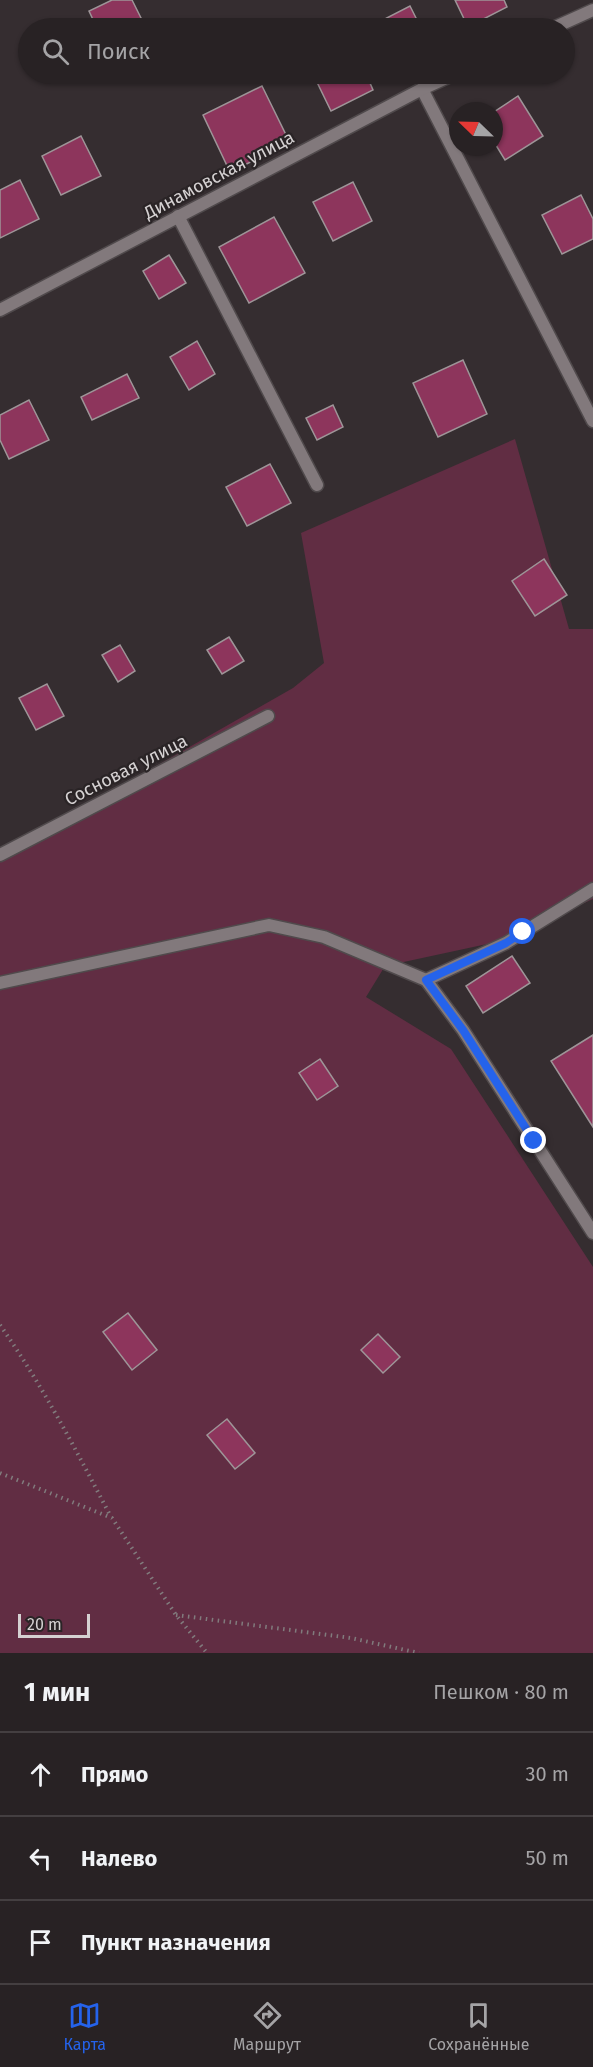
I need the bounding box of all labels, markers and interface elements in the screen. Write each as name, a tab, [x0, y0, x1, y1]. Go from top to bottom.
search box	[18, 18, 575, 84]
icon: search	[39, 35, 72, 68]
text: Поиск	[87, 38, 150, 65]
north arrow	[449, 102, 503, 156]
street label: Динамовская улица	[139, 126, 298, 224]
street label: Сосновая улица	[61, 730, 191, 810]
route start	[509, 918, 535, 944]
route end	[520, 1127, 546, 1153]
scale bar	[18, 1611, 90, 1638]
text: 20 m	[27, 1615, 62, 1634]
text: 1 мин	[24, 1677, 90, 1708]
text: Пешком · 80 m	[433, 1680, 569, 1704]
icon: ahead	[24, 1758, 57, 1791]
text: Прямо	[81, 1761, 148, 1788]
text: 30 m	[525, 1762, 569, 1786]
icon: left	[24, 1842, 57, 1875]
text: Налево	[81, 1845, 157, 1872]
text: 50 m	[525, 1846, 569, 1870]
icon: arrive	[24, 1926, 57, 1959]
text: Пункт назначения	[81, 1929, 271, 1956]
tab: Карта	[64, 1999, 106, 2054]
tab: Маршрут	[233, 1999, 301, 2054]
tab: Сохранённые	[428, 1999, 529, 2054]

